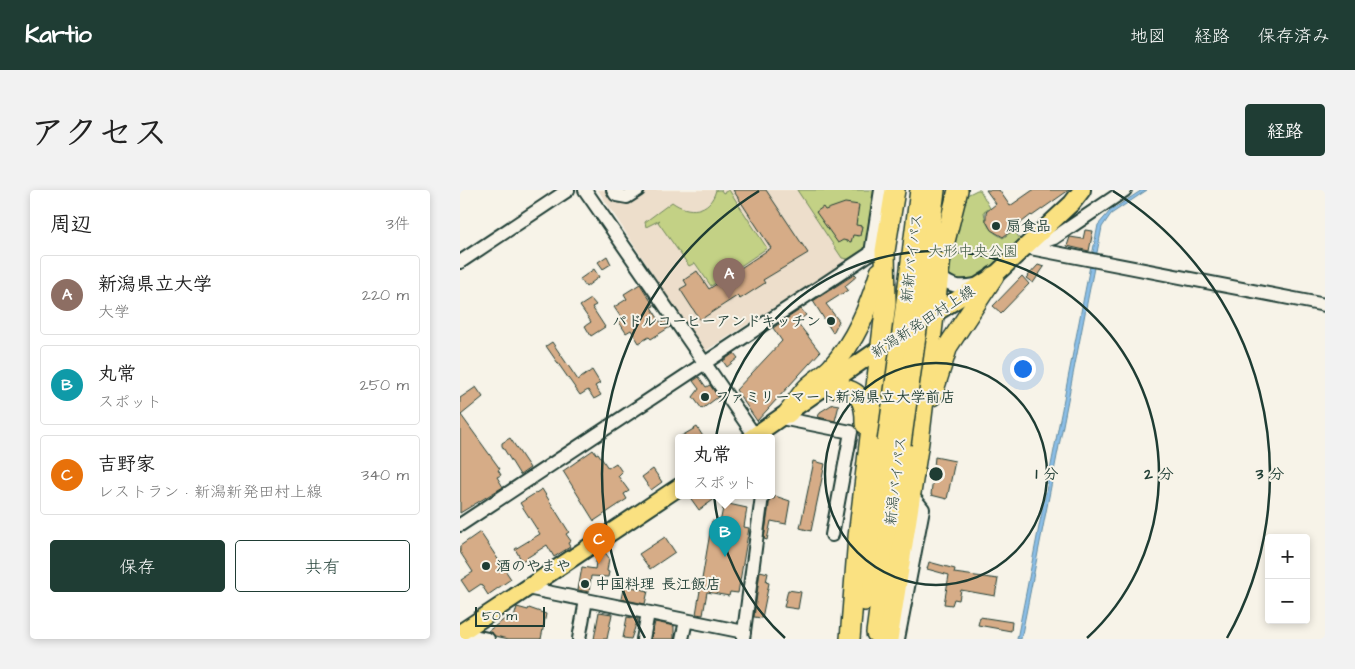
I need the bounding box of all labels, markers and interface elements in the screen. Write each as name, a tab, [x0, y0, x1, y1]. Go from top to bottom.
text: Kartio	[25, 18, 92, 52]
text: 地図	[1130, 24, 1166, 49]
text: 経路	[1194, 24, 1230, 49]
text: 保存済み	[1258, 24, 1330, 49]
button: 経路	[1245, 104, 1325, 156]
text: アクセス	[30, 109, 168, 158]
text: 周辺	[50, 210, 92, 239]
street label: 新新バイパス	[896, 212, 928, 304]
text: 3件	[386, 213, 410, 235]
place label: 扇食品	[1006, 216, 1051, 237]
marker: 扇食品	[990, 220, 1002, 232]
park label: 大形中央公園	[928, 241, 1018, 262]
pin: A	[713, 258, 745, 299]
text: 新潟県立大学	[98, 271, 212, 298]
street label: 新潟新発田村上線	[867, 281, 979, 363]
text: A	[62, 284, 72, 306]
text: 220 m	[362, 284, 409, 306]
text: 大学	[98, 301, 130, 323]
place label: パドルコーヒーアンドキッチン	[612, 311, 821, 332]
marker: パドルコーヒーアンドキッチン	[825, 315, 837, 327]
your location	[1010, 356, 1036, 382]
text: 丸常	[98, 361, 136, 388]
text: B	[61, 374, 73, 396]
text: 250 m	[360, 374, 409, 396]
place label: ファミリーマート新潟県立大学前店	[715, 387, 956, 408]
text: スポット	[98, 391, 162, 413]
marker: ファミリーマート新潟県立大学前店	[699, 391, 711, 403]
popup	[675, 434, 775, 499]
street label: 新潟バイパス	[880, 435, 912, 527]
text: 丸常	[693, 442, 731, 469]
text: 吉野家	[98, 451, 155, 478]
text: C	[61, 464, 73, 486]
text: 340 m	[361, 464, 409, 486]
text: 1 分	[1036, 464, 1058, 485]
text: 2 分	[1143, 464, 1174, 485]
text: 3 分	[1255, 464, 1284, 485]
centre of rings	[927, 465, 945, 483]
text: スポット	[693, 472, 757, 494]
text: レストラン · 新潟新発田村上線	[98, 481, 322, 503]
pin: B	[709, 516, 741, 557]
pin: C	[583, 523, 615, 564]
map controls	[1265, 534, 1310, 624]
button: +	[1265, 534, 1310, 579]
button: 保存	[50, 540, 225, 592]
button: 共有	[235, 540, 410, 592]
place label: 酒のやまや	[496, 556, 571, 577]
marker: 酒のやまや	[480, 560, 492, 572]
place label: 中国料理 長江飯店	[595, 574, 721, 595]
marker: 中国料理 長江飯店	[579, 578, 591, 590]
button: −	[1265, 579, 1310, 624]
scale bar	[475, 604, 545, 627]
text: 50 m	[482, 606, 517, 626]

